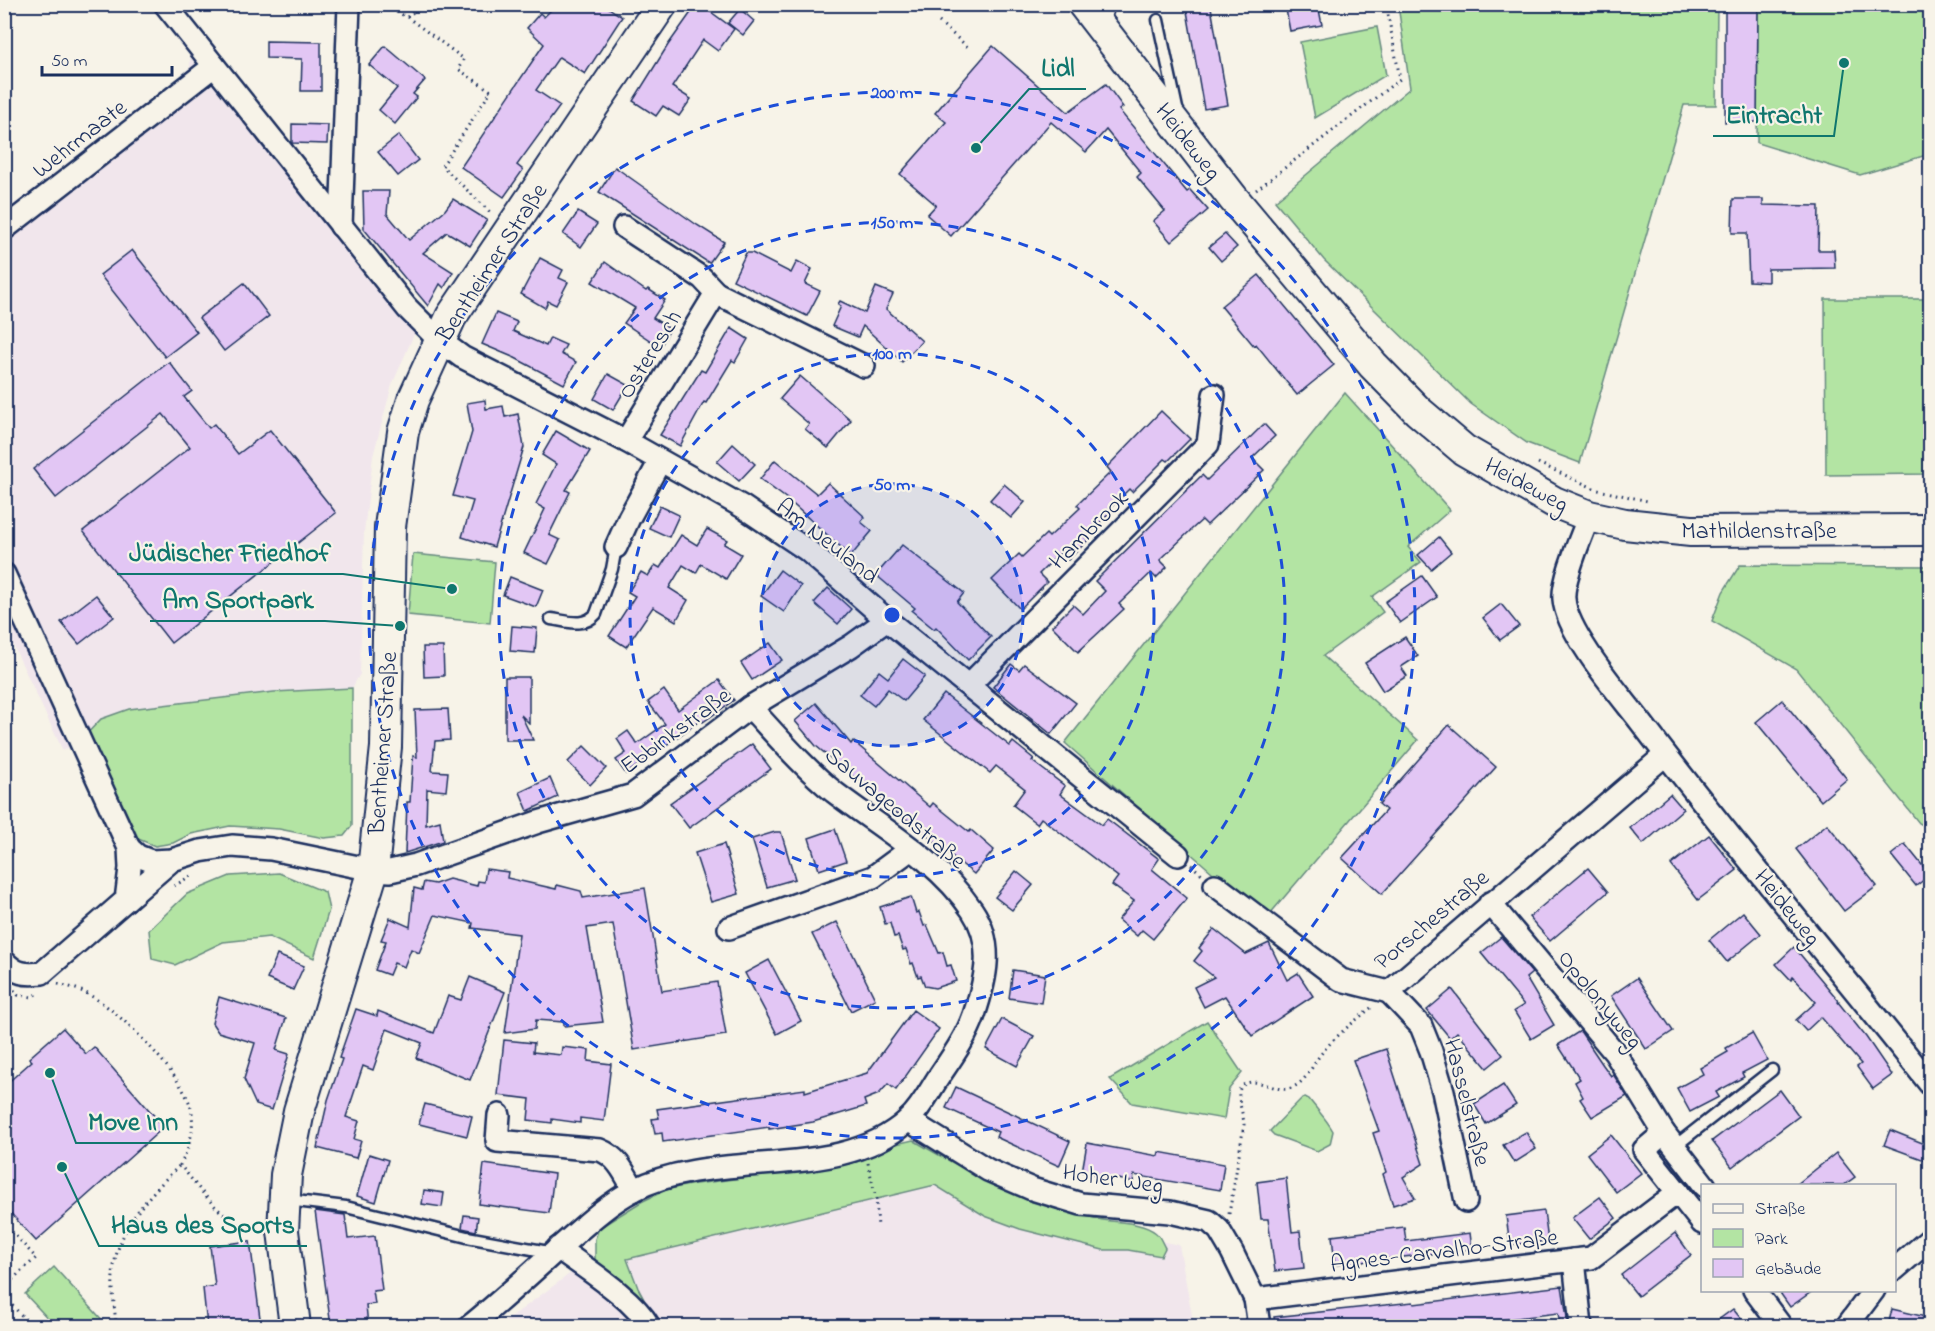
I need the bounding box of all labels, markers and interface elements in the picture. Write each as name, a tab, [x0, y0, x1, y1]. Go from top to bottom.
scale bar	[42, 39, 172, 77]
callout: Lidl	[1029, 45, 1086, 89]
text: 50 m	[51, 49, 88, 75]
text: Lidl	[1041, 51, 1075, 89]
text: 200 m	[870, 81, 914, 107]
street label: Wehrmaate	[26, 92, 135, 188]
callout: Eintracht	[1713, 92, 1834, 136]
street label: Heideweg	[1145, 96, 1229, 189]
text: Eintracht	[1726, 98, 1823, 136]
street label: Bentheimer Straße	[428, 177, 558, 351]
text: 150 m	[871, 211, 913, 237]
street label: Osteresch	[610, 304, 692, 407]
text: 100 m	[872, 342, 912, 368]
street label: Heideweg	[1478, 449, 1574, 523]
text: 50 m	[874, 473, 910, 499]
street label: Hambrook	[1042, 483, 1138, 579]
street label: Am Neuland	[767, 491, 886, 594]
street label: Mathildenstraße	[1681, 515, 1837, 550]
callout: Jüdischer Friedhof	[117, 530, 343, 574]
text: Jüdischer Friedhof	[129, 536, 332, 574]
callout: Am Sportpark	[150, 577, 325, 621]
text: Am Sportpark	[162, 583, 314, 621]
centre of rings	[882, 605, 902, 625]
street label: Bentheimer Straße	[361, 650, 408, 837]
street label: Ebbinkstraße	[614, 680, 739, 784]
street label: Sauvageodstraße	[816, 739, 973, 879]
street label: Porschestraße	[1367, 862, 1498, 980]
street label: Heideweg	[1744, 862, 1828, 955]
street label: Opolonyweg	[1547, 943, 1650, 1059]
street label: Hasselstraße	[1433, 1035, 1498, 1170]
callout: Move Inn	[76, 1099, 190, 1143]
text: Move Inn	[88, 1105, 178, 1143]
street label: Hoher Weg	[1060, 1156, 1165, 1205]
legend	[1701, 1184, 1896, 1292]
text: Straße	[1755, 1197, 1806, 1223]
callout: Haus des Sports	[99, 1202, 307, 1246]
text: Haus des Sports	[111, 1208, 295, 1246]
street label: Agnes-Carvalho-Straße	[1328, 1221, 1560, 1284]
text: Park	[1755, 1227, 1788, 1253]
text: Gebäude	[1755, 1257, 1822, 1283]

